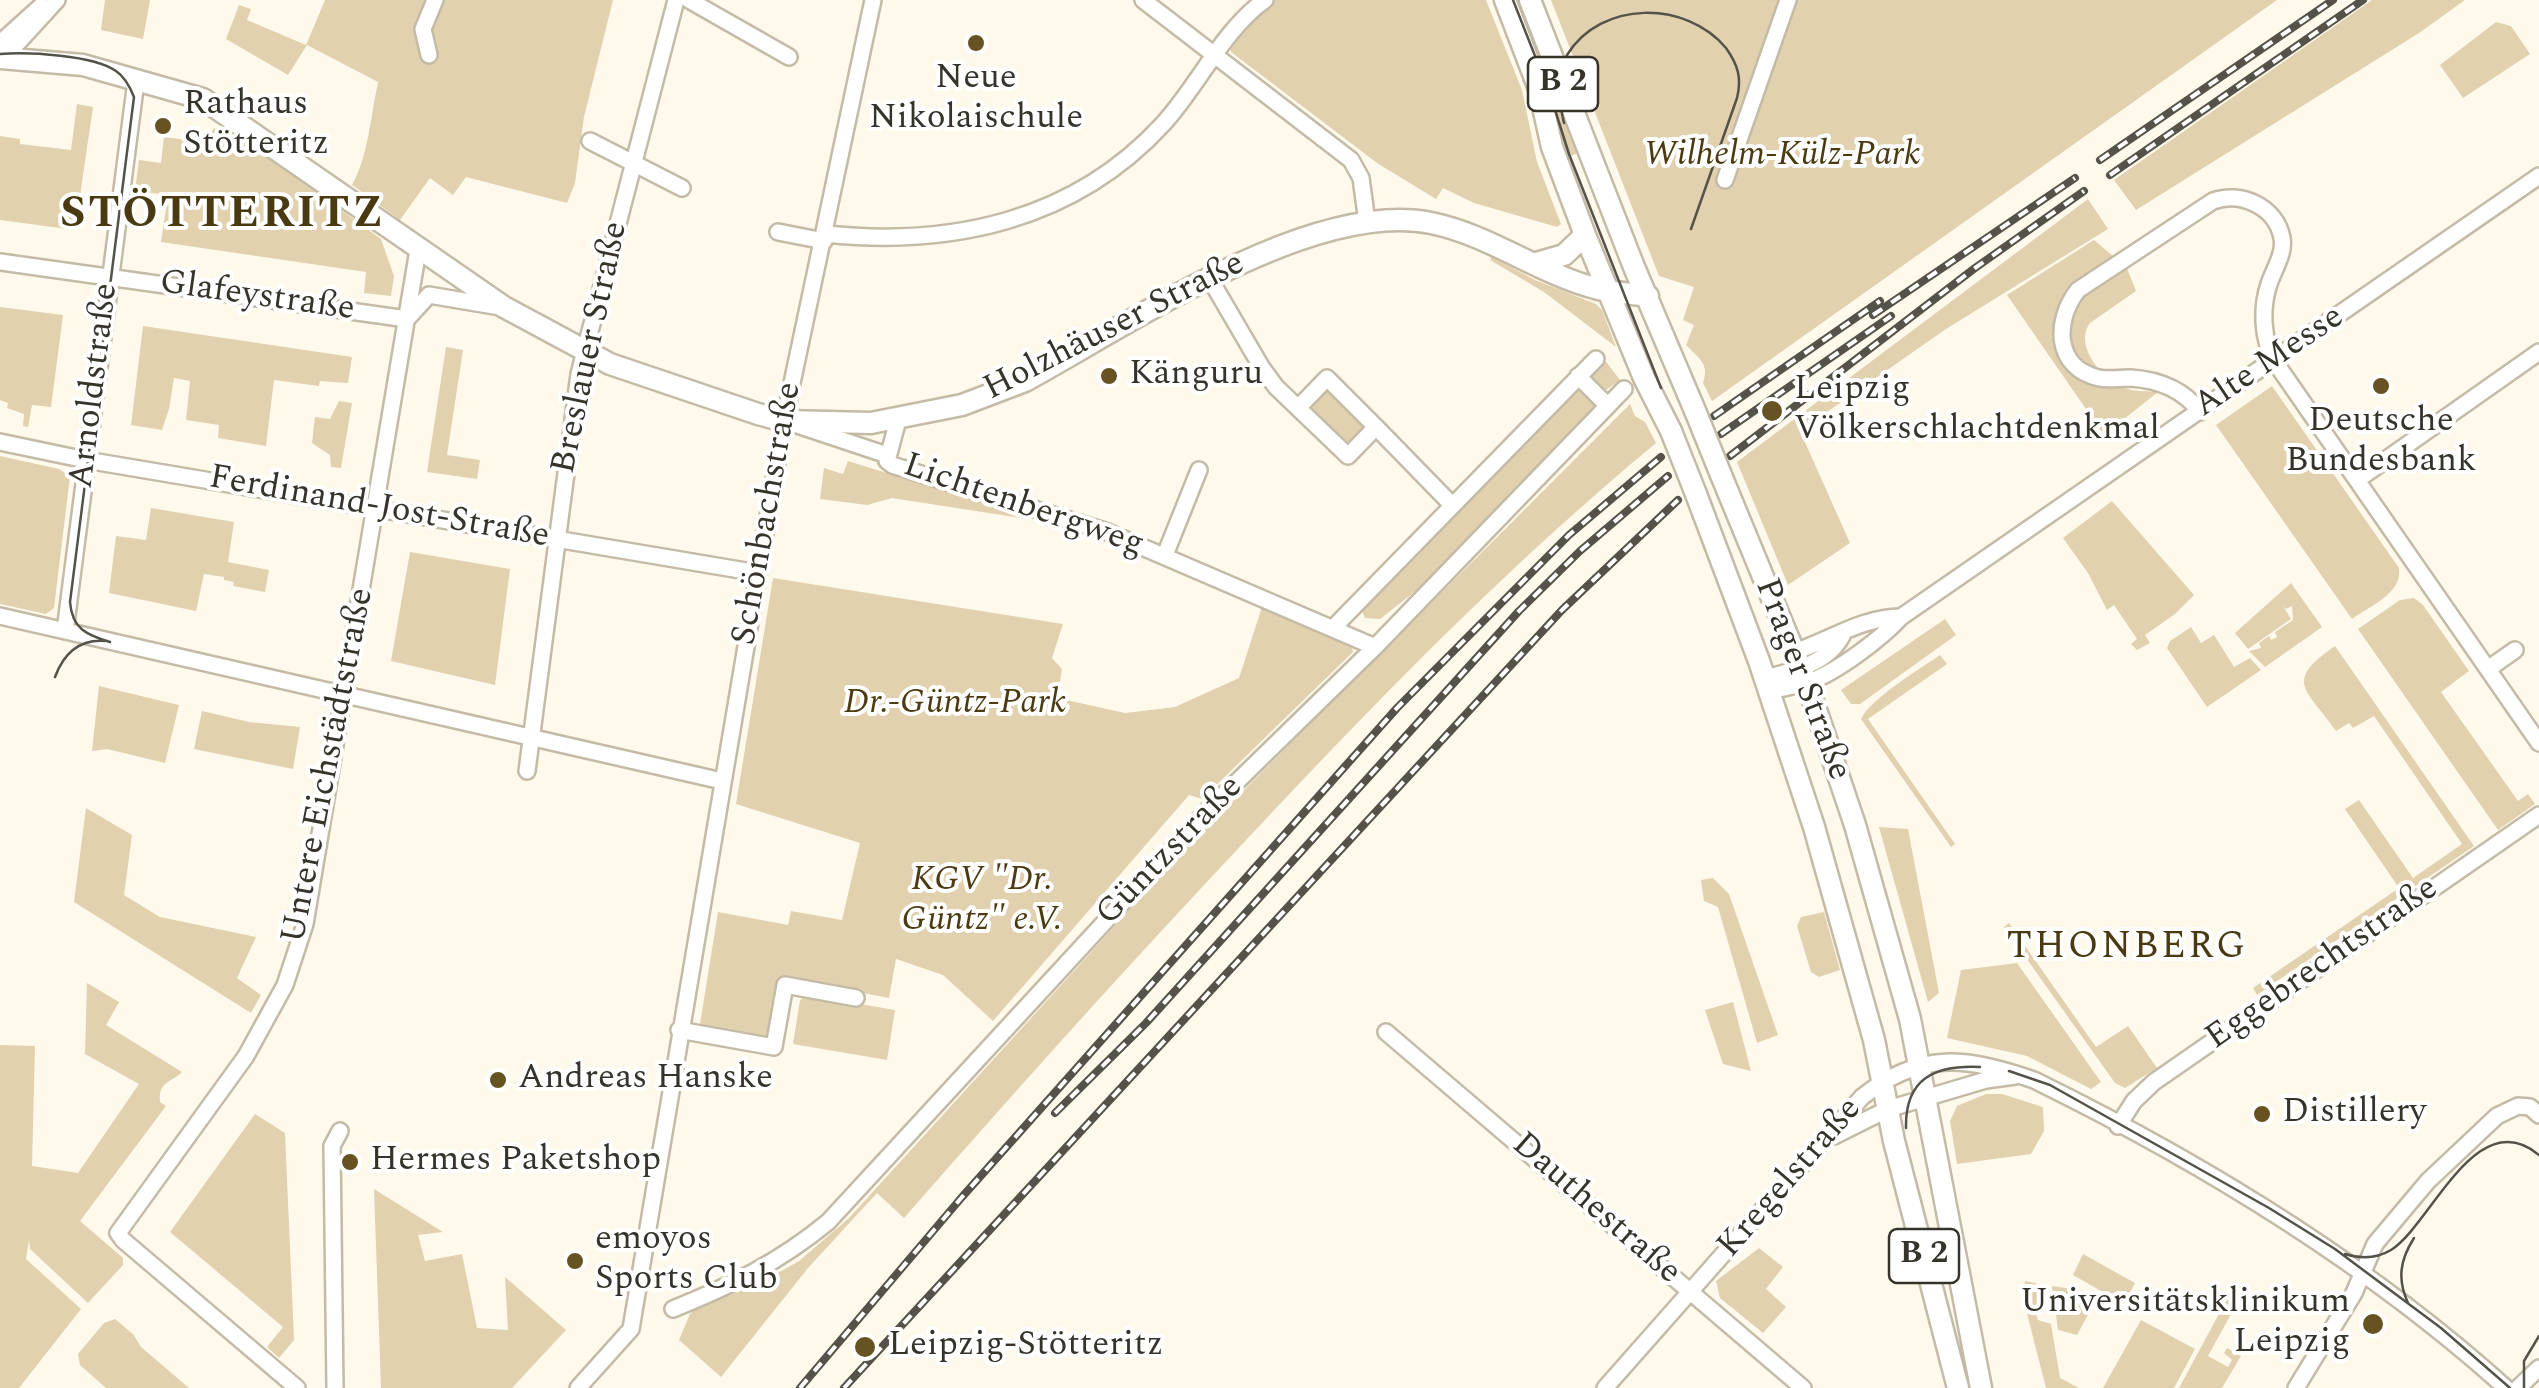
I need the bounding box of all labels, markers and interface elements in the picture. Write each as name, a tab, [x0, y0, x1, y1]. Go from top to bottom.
marker: Neue Nikolaischule	[965, 32, 987, 54]
road number: B 2	[1528, 57, 1598, 111]
place label: Neue Nikolaischule	[869, 59, 1083, 141]
place label: Rathaus Stötteritz	[183, 85, 329, 167]
marker: Rathaus Stötteritz	[152, 115, 174, 137]
park label: Wilhelm-Külz-Park	[1644, 136, 1920, 178]
district label: STÖTTERITZ	[60, 190, 386, 244]
street label: Breslauer Straße	[545, 218, 639, 478]
street label: Holzhäuser Straße	[978, 244, 1252, 412]
street label: Glafeystraße	[157, 264, 357, 332]
street label: Arnoldstraße	[63, 281, 129, 491]
street label: Alte Messe	[2187, 298, 2353, 428]
place label: Känguru	[1129, 355, 1263, 397]
marker: Känguru	[1098, 365, 1120, 387]
place label: Leipzig Völkerschlachtdenkmal	[1794, 370, 2160, 452]
marker: Deutsche Bundesbank	[2370, 375, 2392, 397]
street label: Schönbachstraße	[725, 379, 813, 649]
marker: Leipzig Völkerschlachtdenkmal	[1759, 398, 1785, 424]
place label: Deutsche Bundesbank	[2285, 402, 2477, 484]
street label: Lichtenbergweg	[897, 446, 1149, 568]
street label: Ferdinand-Jost-Straße	[206, 458, 552, 560]
street label: Prager Straße	[1743, 573, 1859, 787]
street label: Untere Eichstädtstraße	[275, 585, 385, 947]
park label: Dr.-Güntz-Park	[844, 684, 1066, 726]
street label: Güntzstraße	[1089, 768, 1253, 936]
park label: KGV "Dr. Güntz" e.V.	[902, 861, 1062, 943]
street label: Eggebrechtstraße	[2199, 869, 2447, 1061]
district label: THONBERG	[2006, 927, 2248, 973]
place label: Andreas Hanske	[518, 1059, 773, 1101]
marker: Andreas Hanske	[487, 1069, 509, 1091]
street label: Kregelstraße	[1710, 1090, 1872, 1268]
place label: Distillery	[2282, 1093, 2426, 1135]
marker: Distillery	[2251, 1103, 2273, 1125]
street label: Dauthestraße	[1502, 1125, 1688, 1295]
place label: Hermes Paketshop	[370, 1141, 661, 1183]
marker: Hermes Paketshop	[339, 1151, 361, 1173]
place label: emoyos Sports Club	[595, 1220, 778, 1302]
road number: B 2	[1889, 1229, 1959, 1283]
marker: emoyos Sports Club	[564, 1250, 586, 1272]
place label: Universitätsklinikum Leipzig	[2020, 1283, 2350, 1365]
marker: Universitätsklinikum Leipzig	[2360, 1311, 2386, 1337]
place label: Leipzig-Stötteritz	[888, 1326, 1163, 1368]
marker: Leipzig-Stötteritz	[852, 1334, 878, 1360]

